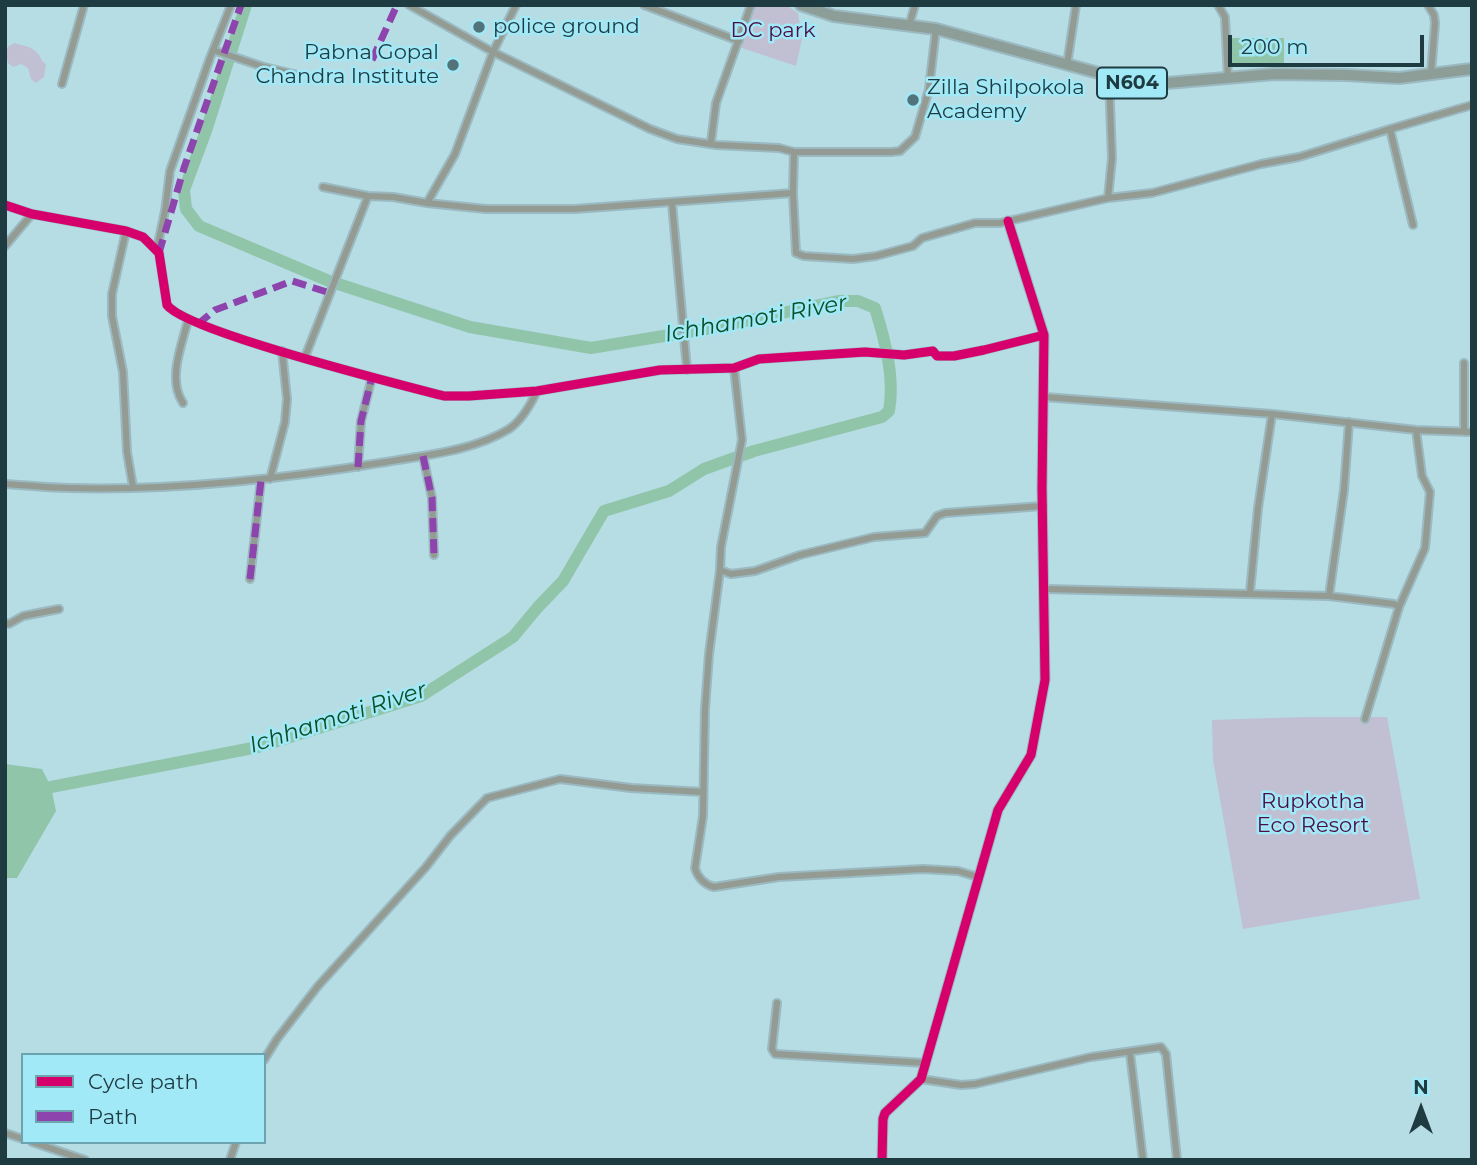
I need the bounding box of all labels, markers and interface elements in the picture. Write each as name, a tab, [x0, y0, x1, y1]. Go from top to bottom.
place label: police ground	[493, 14, 640, 40]
park label: DC park	[730, 18, 816, 44]
marker: police ground	[471, 19, 487, 35]
scale bar	[1232, 21, 1428, 65]
text: 200 m	[1241, 34, 1308, 59]
place label: Pabna Gopal Chandra Institute	[255, 40, 439, 90]
marker: Pabna Gopal Chandra Institute	[445, 57, 461, 73]
road number: N604	[1097, 68, 1167, 99]
place label: Zilla Shilpokola Academy	[927, 75, 1085, 125]
marker: Zilla Shilpokola Academy	[905, 92, 921, 108]
water label: Ichhamoti River	[663, 289, 849, 349]
water label: Ichhamoti River	[246, 676, 430, 760]
park label: Rupkotha Eco Resort	[1257, 789, 1369, 839]
legend	[21, 1053, 266, 1144]
text: Cycle path	[88, 1069, 199, 1094]
north arrow	[1386, 1074, 1456, 1144]
text: N	[1413, 1076, 1429, 1099]
text: Path	[88, 1104, 138, 1129]

